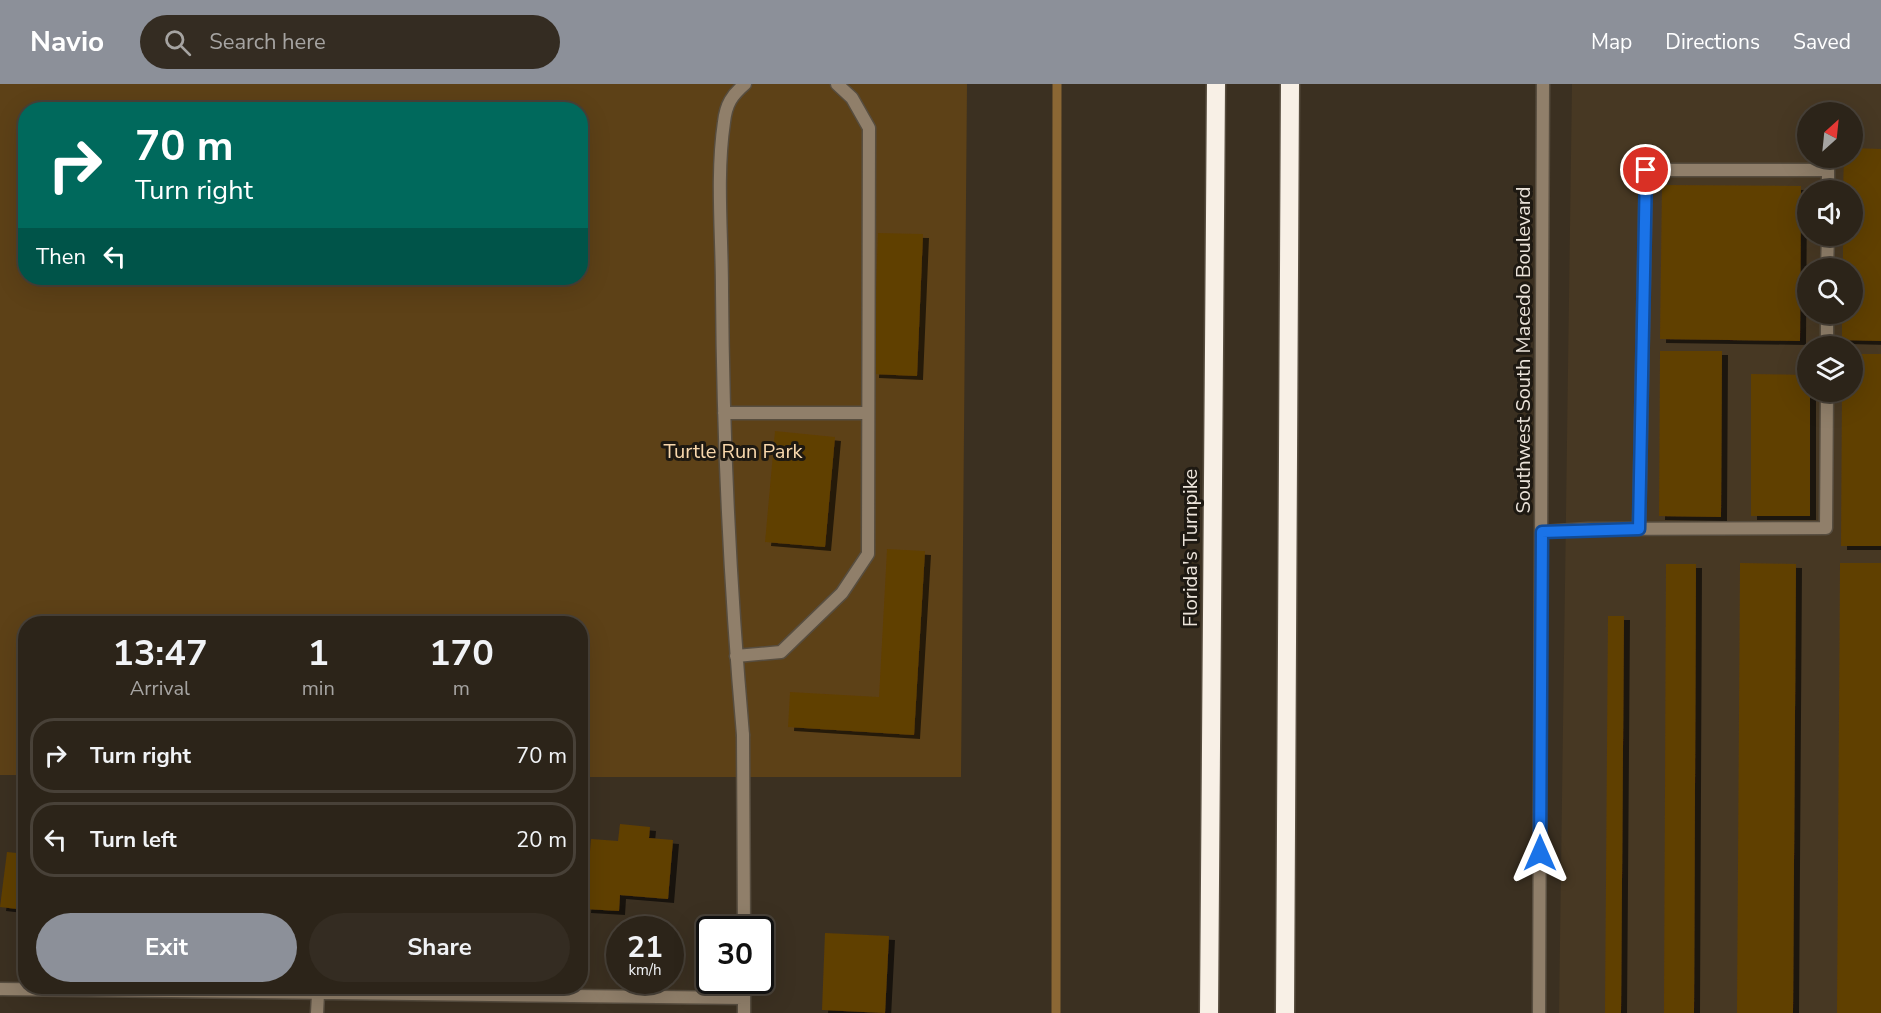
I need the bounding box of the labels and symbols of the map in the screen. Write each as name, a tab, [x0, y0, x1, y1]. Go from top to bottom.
north arrow	[1797, 102, 1863, 168]
pin	[1620, 144, 1671, 195]
street label: Southwest South Macedo Boulevard	[1510, 187, 1537, 513]
park label: Turtle Run Park	[663, 438, 804, 465]
street label: Florida's Turnpike	[1177, 469, 1204, 627]
position arrow	[1508, 821, 1572, 885]
speed limit sign: 30	[696, 916, 774, 994]

